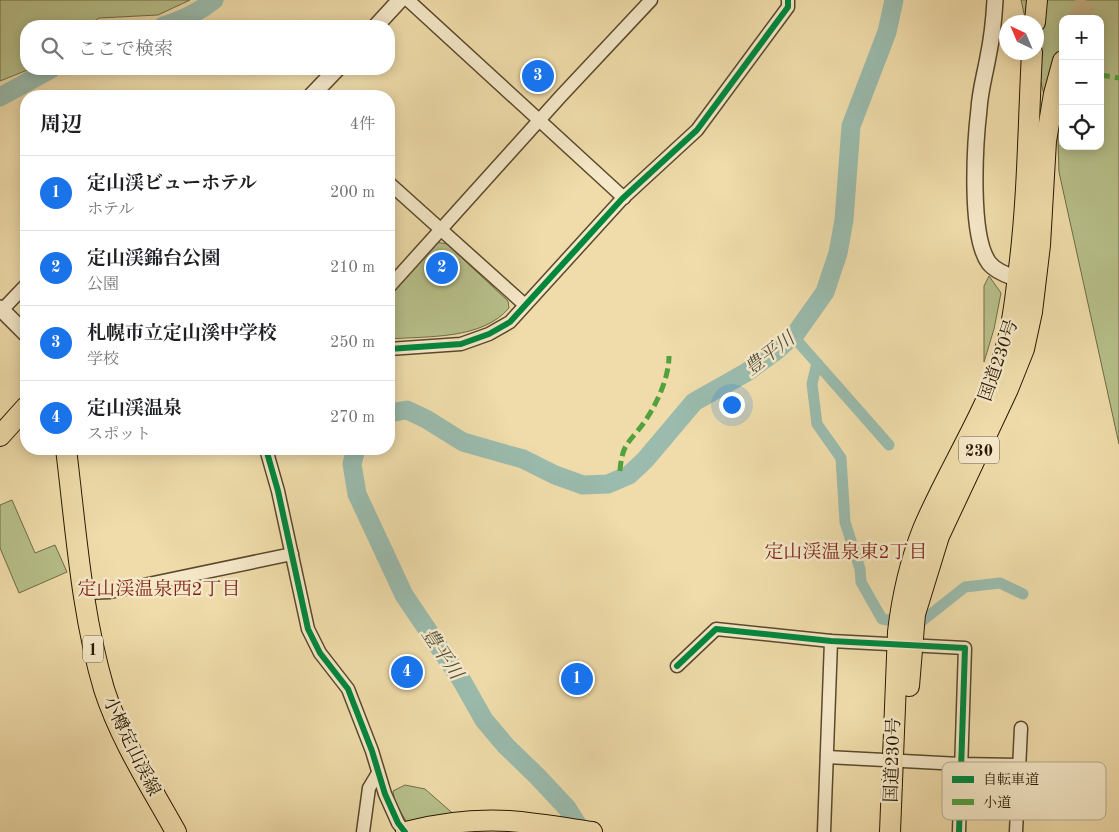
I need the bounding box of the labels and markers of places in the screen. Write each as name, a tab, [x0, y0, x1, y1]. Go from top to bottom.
pin: 3	[522, 57, 554, 95]
pin: 2	[426, 249, 458, 287]
pin: 4	[391, 653, 423, 691]
pin: 1	[561, 660, 593, 698]

